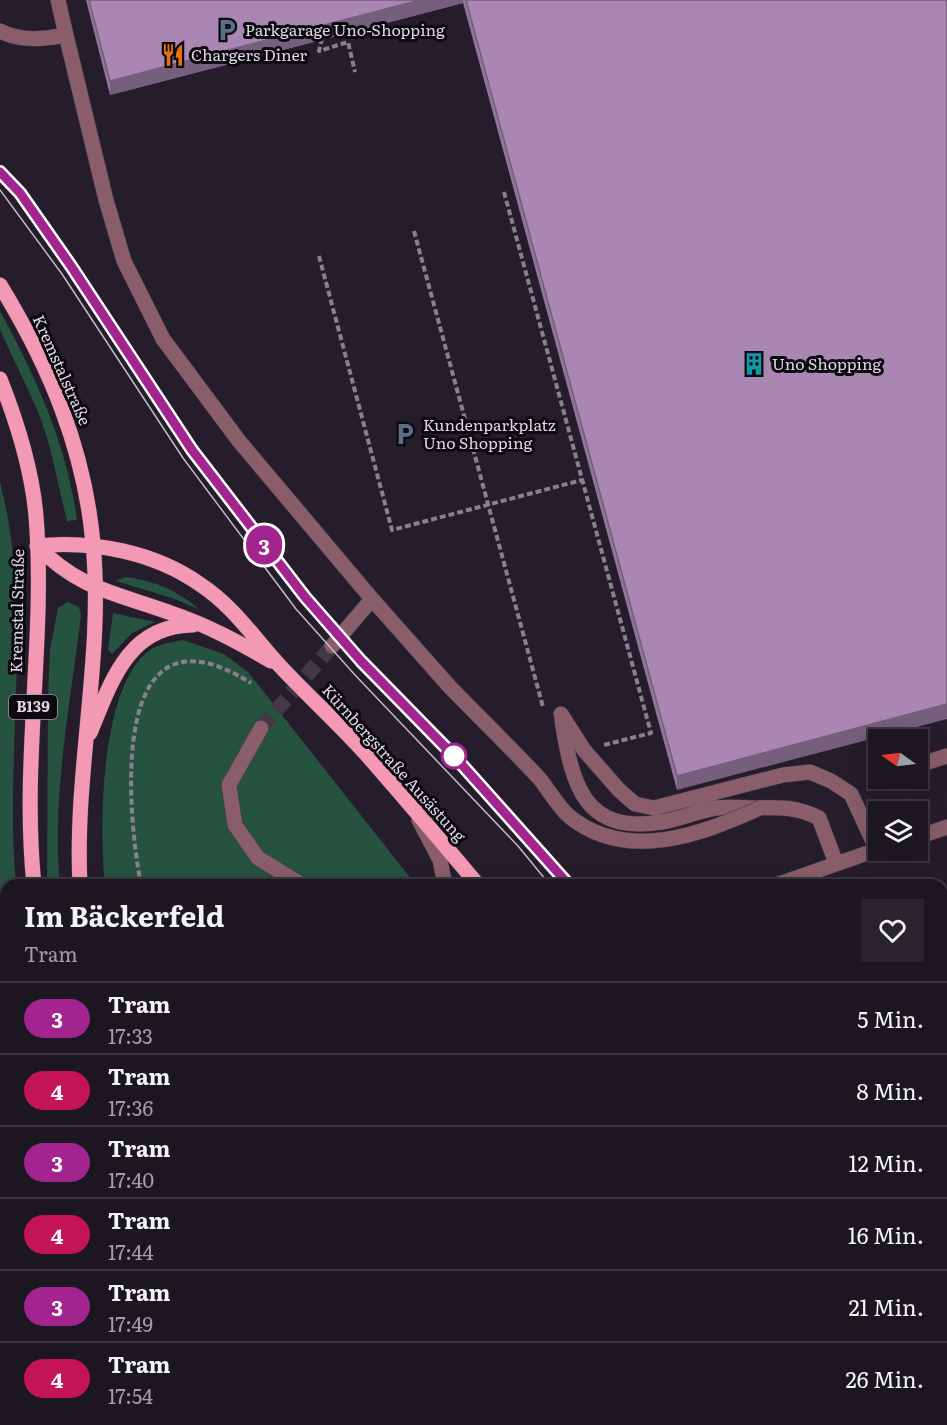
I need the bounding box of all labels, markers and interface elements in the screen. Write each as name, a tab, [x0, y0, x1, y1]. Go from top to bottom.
parking icon: Parkgarage Uno-Shopping	[214, 17, 240, 43]
place label: Parkgarage Uno-Shopping	[245, 17, 445, 41]
restaurant icon: Chargers Diner	[160, 42, 186, 68]
place label: Chargers Diner	[191, 42, 308, 66]
street label: Kremstalstraße	[28, 310, 98, 429]
building icon: Uno Shopping	[741, 351, 767, 377]
place label: Uno Shopping	[772, 351, 881, 375]
place label: Kundenparkplatz Uno Shopping	[423, 412, 556, 454]
parking icon: Kundenparkplatz Uno Shopping	[392, 421, 418, 447]
line badge: 3	[244, 526, 284, 564]
text: 3	[258, 530, 270, 561]
street label: Kremstal Straße	[3, 549, 29, 673]
street label: Kürnbergstraße Ausästung	[317, 678, 472, 847]
road number: B139	[9, 695, 57, 719]
north arrow	[868, 729, 928, 789]
map controls	[868, 729, 928, 861]
unlabelled marker	[441, 743, 467, 769]
button: layers	[868, 801, 928, 861]
text: Im Bäckerfeld	[24, 894, 224, 936]
button: heart	[861, 899, 924, 962]
text: Tram	[24, 938, 78, 968]
text: Tram	[108, 987, 170, 1020]
text: 5 Min.	[857, 1002, 924, 1035]
text: 3	[51, 1003, 63, 1034]
text: 17:33	[108, 1020, 153, 1050]
text: Tram	[108, 1059, 170, 1092]
text: 8 Min.	[856, 1074, 924, 1107]
text: 4	[51, 1075, 63, 1106]
text: 17:36	[108, 1092, 153, 1122]
text: Tram	[108, 1131, 170, 1164]
text: 12 Min.	[848, 1146, 924, 1179]
text: 3	[51, 1147, 63, 1178]
text: 17:40	[108, 1164, 154, 1194]
text: Tram	[108, 1203, 170, 1236]
text: 16 Min.	[848, 1218, 924, 1251]
text: 4	[51, 1219, 63, 1250]
text: 17:44	[108, 1236, 154, 1266]
text: Tram	[108, 1275, 170, 1308]
text: 21 Min.	[848, 1290, 924, 1323]
text: 3	[51, 1291, 63, 1322]
text: 17:49	[108, 1308, 153, 1338]
text: Tram	[108, 1347, 170, 1380]
text: 26 Min.	[846, 1362, 924, 1395]
text: 4	[51, 1363, 63, 1394]
text: 17:54	[108, 1380, 153, 1410]

